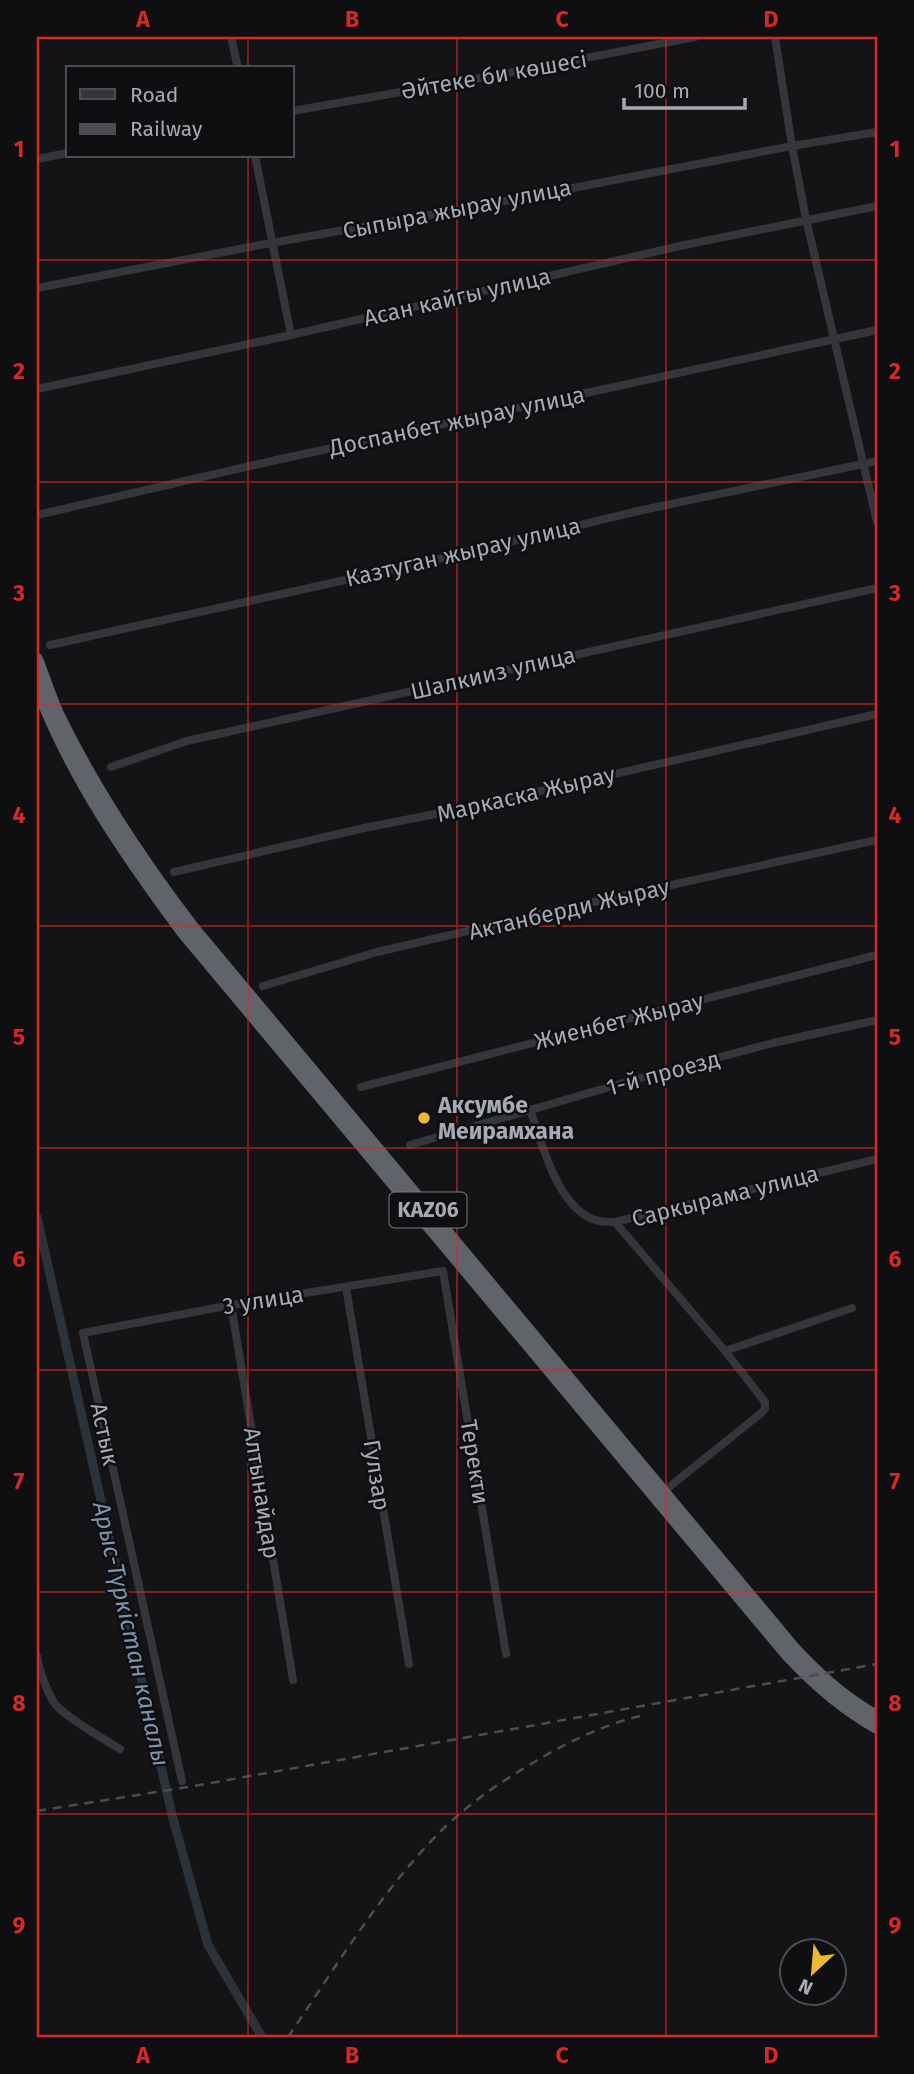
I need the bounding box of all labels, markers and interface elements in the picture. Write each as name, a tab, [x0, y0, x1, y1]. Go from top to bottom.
text: A	[135, 5, 150, 33]
text: B	[345, 5, 359, 33]
text: C	[555, 5, 569, 33]
text: D	[764, 5, 779, 33]
street label: Әйтеке би көшесі	[399, 45, 589, 105]
legend	[66, 66, 294, 158]
scale bar	[624, 66, 744, 110]
text: 100 m	[634, 78, 690, 104]
text: Road	[130, 82, 178, 108]
text: Railway	[130, 116, 203, 142]
text: 1	[14, 135, 24, 163]
text: 1	[890, 135, 900, 163]
street label: Сыпыра жырау улица	[340, 173, 574, 245]
street label: Асан кайгы улица	[361, 262, 553, 332]
text: 2	[13, 357, 25, 385]
text: 2	[889, 357, 901, 385]
street label: Доспанбет жырау улица	[326, 380, 587, 462]
street label: Казтуган жырау улица	[343, 511, 583, 593]
text: 3	[12, 579, 25, 607]
text: 3	[888, 579, 901, 607]
street label: Шалкииз улица	[408, 640, 578, 706]
street label: Маркаска Жырау	[434, 760, 619, 828]
text: 4	[13, 801, 26, 829]
text: 4	[889, 801, 902, 829]
street label: Актанберди Жырау	[466, 872, 673, 946]
street label: Жиенбет Жырау	[532, 986, 707, 1056]
text: 5	[13, 1023, 25, 1051]
text: 5	[889, 1023, 901, 1051]
street label: 1-й проезд	[603, 1044, 723, 1102]
place label: Аксумбе Меирамхана	[437, 1091, 574, 1145]
marker: Аксумбе Меирамхана	[416, 1110, 432, 1126]
street label: Саркырама улица	[629, 1159, 821, 1233]
road number: KАZ06	[390, 1192, 466, 1228]
text: 6	[13, 1245, 26, 1273]
text: 6	[889, 1245, 902, 1273]
street label: 3 улица	[220, 1280, 306, 1320]
street label: Астык	[85, 1400, 125, 1468]
street label: Теректи	[454, 1418, 496, 1506]
street label: Алтынайдар	[238, 1425, 286, 1561]
street label: Гулзар	[358, 1437, 396, 1513]
text: 7	[14, 1467, 25, 1495]
text: 7	[890, 1467, 901, 1495]
water label: Арыс-Түркістан каналы	[87, 1498, 175, 1769]
text: 8	[12, 1689, 26, 1717]
text: 8	[888, 1689, 902, 1717]
text: 9	[13, 1911, 26, 1939]
text: 9	[889, 1911, 902, 1939]
north arrow	[778, 1938, 848, 2008]
text: N	[795, 1974, 816, 2000]
text: A	[135, 2041, 150, 2069]
text: B	[345, 2041, 359, 2069]
text: C	[555, 2041, 569, 2069]
text: D	[764, 2041, 779, 2069]

